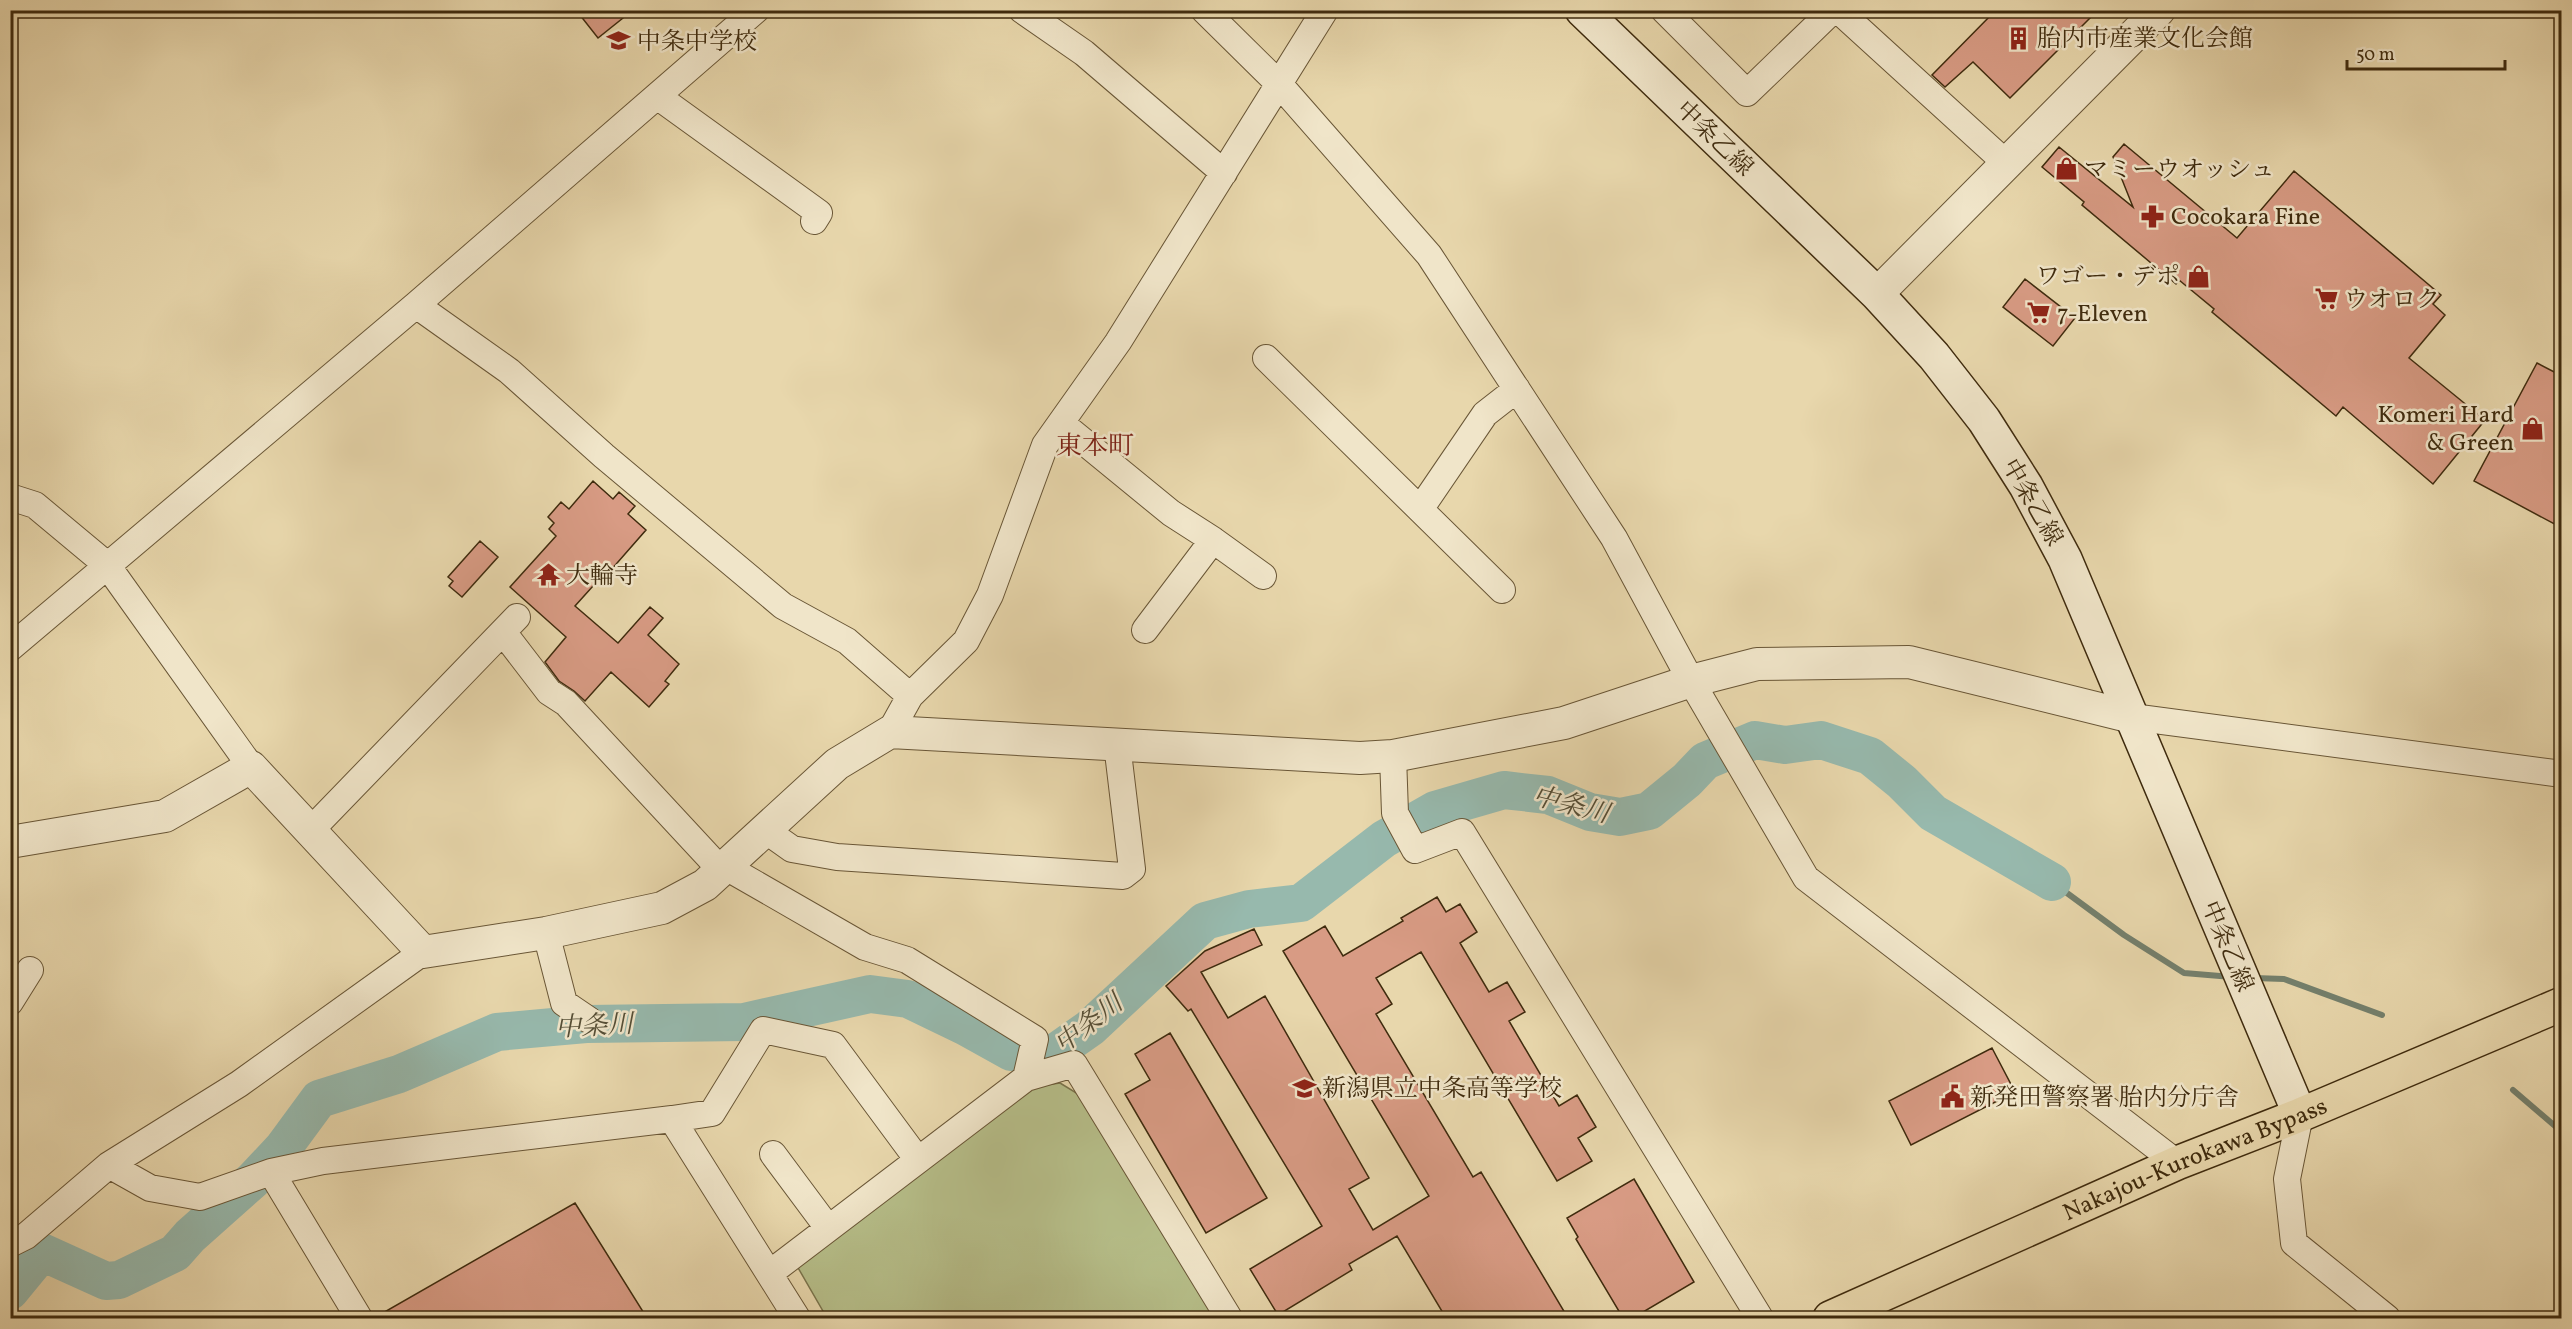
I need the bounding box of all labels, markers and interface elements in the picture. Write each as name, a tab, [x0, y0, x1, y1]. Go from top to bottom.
place label: 胎内市産業文化会館	[2037, 23, 2253, 57]
building icon: 胎内市産業文化会館	[2006, 25, 2032, 51]
place label: 中条中学校	[637, 26, 757, 60]
school or university icon: 中条中学校	[606, 28, 632, 54]
scale bar	[2347, 33, 2504, 71]
text: 50 m	[2356, 43, 2395, 68]
street label: 中条乙線	[1667, 94, 1760, 185]
place label: マミーウオッシュ	[2084, 154, 2275, 188]
shop icon: マミーウオッシュ	[2053, 156, 2079, 182]
place label: Cocokara Fine	[2171, 201, 2320, 235]
pharmacy icon: Cocokara Fine	[2140, 203, 2166, 229]
place label: ワゴー・デポ	[2036, 261, 2180, 295]
shop icon: ワゴー・デポ	[2185, 263, 2211, 289]
place label: ウオロク	[2344, 284, 2440, 318]
supermarket icon: ウオロク	[2313, 286, 2339, 312]
place label: 7-Eleven	[2057, 298, 2148, 332]
supermarket icon: 7-Eleven	[2026, 300, 2052, 326]
place label: Komeri Hard & Green	[2378, 399, 2514, 461]
shop icon: Komeri Hard & Green	[2519, 415, 2545, 441]
district label: 東本町	[1056, 429, 1134, 465]
street label: 中条乙線	[1993, 453, 2070, 553]
place label: 大輪寺	[566, 560, 638, 594]
temple icon: 大輪寺	[535, 562, 561, 588]
water label: 中条川	[1528, 779, 1616, 834]
street label: 中条乙線	[2192, 896, 2261, 998]
water label: 中条川	[1047, 985, 1133, 1063]
water label: 中条川	[554, 1007, 637, 1047]
place label: 新潟県立中条高等学校	[1322, 1073, 1562, 1107]
school or university icon: 新潟県立中条高等学校	[1291, 1075, 1317, 1101]
place label: 新発田警察署 胎内分庁舎	[1970, 1082, 2239, 1116]
public building icon: 新発田警察署 胎内分庁舎	[1939, 1084, 1965, 1110]
street label: Nakajou-Kurokawa Bypass	[2058, 1090, 2333, 1231]

